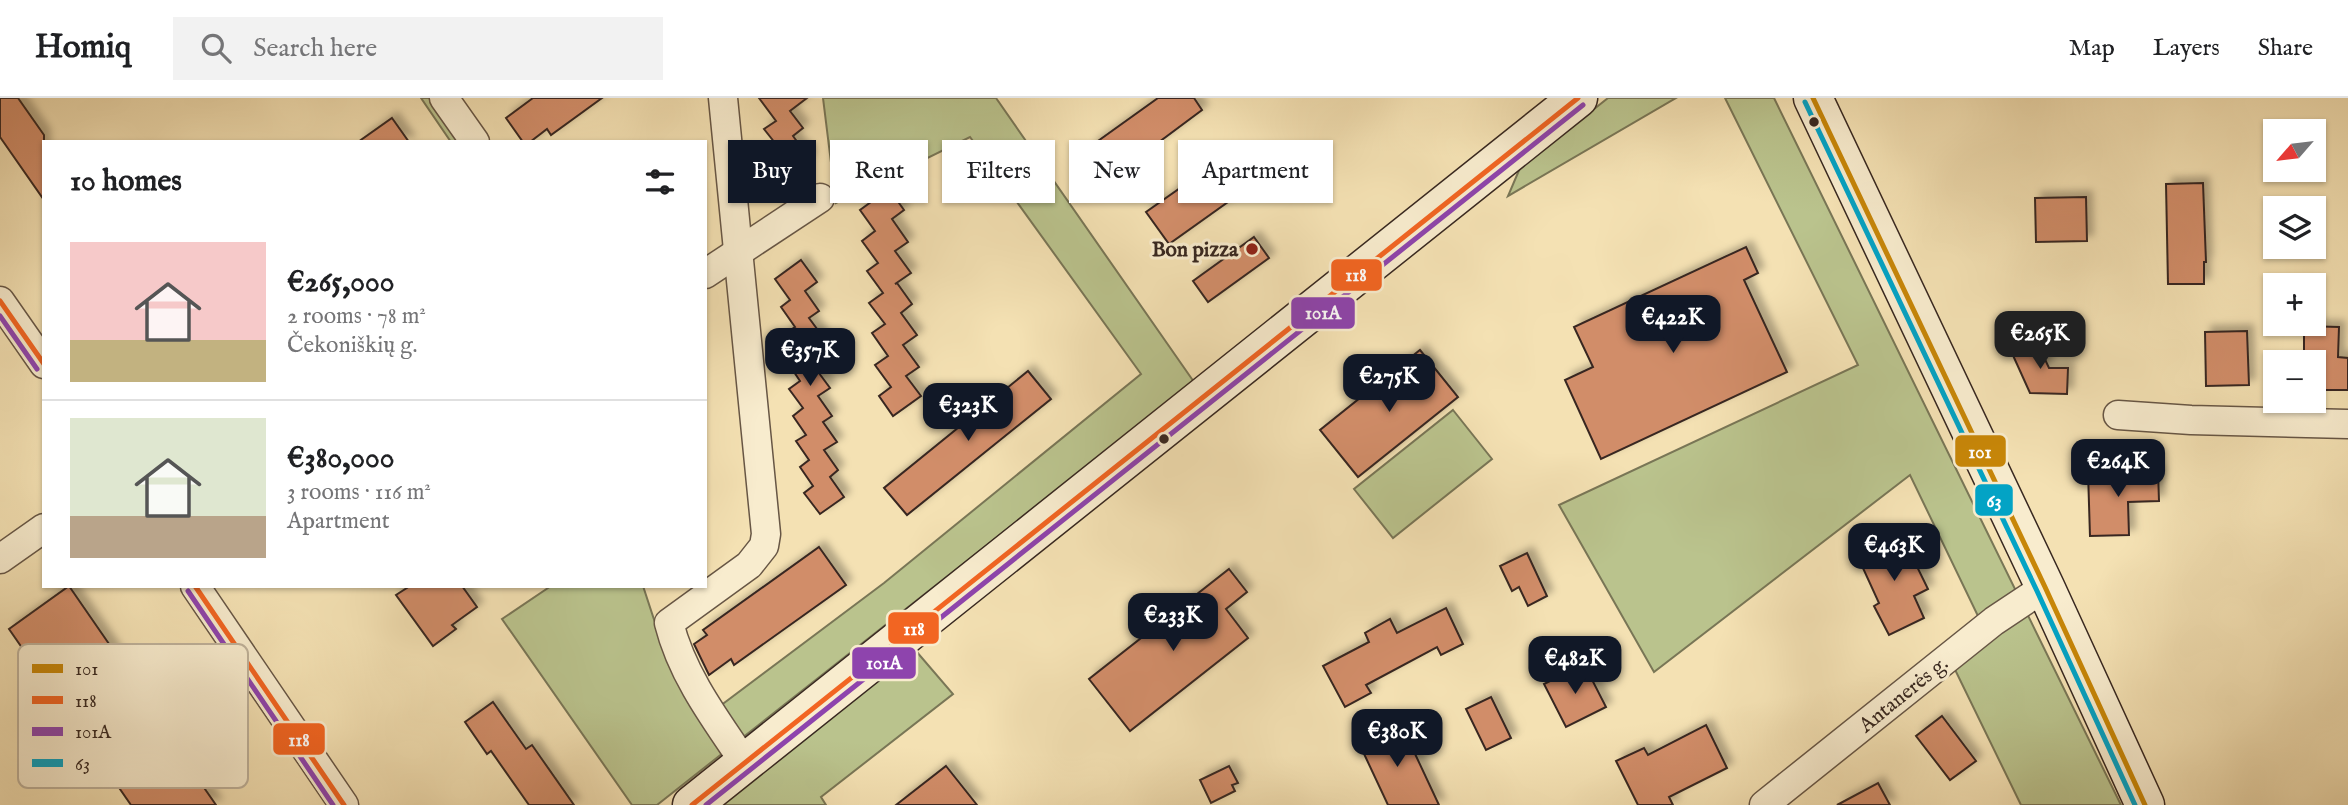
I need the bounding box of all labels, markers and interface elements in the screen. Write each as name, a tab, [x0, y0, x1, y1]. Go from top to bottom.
search box	[173, 17, 663, 80]
text: Homiq	[35, 27, 131, 69]
icon: search	[197, 29, 235, 67]
text: Search here	[253, 32, 377, 65]
text: Map	[2069, 33, 2115, 64]
text: Layers	[2153, 33, 2220, 64]
text: Share	[2258, 33, 2313, 64]
unlabelled marker	[1807, 115, 1821, 129]
north arrow	[2263, 119, 2326, 182]
map controls	[2263, 119, 2326, 413]
chip: Buy	[728, 140, 816, 203]
chip: Rent	[830, 140, 928, 203]
chip: Filters	[942, 140, 1055, 203]
chip: New	[1069, 140, 1164, 203]
chip: Apartment	[1178, 140, 1333, 203]
text: 10 homes	[70, 163, 182, 201]
icon: filters	[641, 163, 679, 201]
button: layers	[2263, 196, 2326, 259]
place label: Bon pizza	[1152, 237, 1239, 264]
marker: Bon pizza	[1244, 241, 1260, 257]
line badge: 118	[1330, 258, 1383, 292]
text: €265,000	[287, 264, 394, 302]
text: 118	[1345, 264, 1367, 288]
icon: home	[126, 270, 210, 354]
button: +	[2263, 273, 2326, 336]
line badge: 101A	[1290, 296, 1356, 330]
pin: €422K	[1624, 296, 1722, 355]
text: 2 rooms · 78 m²	[287, 302, 426, 331]
text: 101A	[1305, 302, 1342, 326]
text: €422K	[1642, 303, 1704, 332]
pin: €265K	[1991, 312, 2089, 371]
text: €265K	[2011, 319, 2069, 348]
pin: €357K	[761, 328, 859, 388]
text: Čekoniškių g.	[287, 331, 417, 360]
text: €357K	[781, 336, 839, 365]
button: −	[2263, 350, 2326, 413]
pin: €275K	[1340, 354, 1438, 414]
text: €275K	[1359, 362, 1419, 391]
pin: €323K	[919, 384, 1017, 443]
text: €323K	[939, 391, 997, 420]
unlabelled marker	[1157, 432, 1171, 446]
line badge: 101	[1954, 434, 2007, 468]
text: €380,000	[287, 440, 394, 478]
pin: €264K	[2069, 440, 2167, 499]
text: 101	[1968, 441, 1992, 465]
icon: home	[126, 446, 210, 530]
text: €264K	[2087, 447, 2149, 476]
text: 3 rooms · 116 m²	[287, 478, 431, 507]
line badge: 63	[1974, 483, 2014, 517]
text: 63	[1986, 490, 2002, 514]
text: Apartment	[287, 507, 390, 536]
pin: €463K	[1845, 524, 1943, 583]
text: €463K	[1864, 531, 1924, 560]
pin: €233K	[1124, 594, 1222, 653]
text: €233K	[1144, 601, 1202, 630]
line badge: 118	[887, 611, 940, 645]
text: 118	[903, 618, 925, 642]
pin: €482K	[1526, 636, 1624, 696]
legend	[18, 644, 248, 788]
text: €482K	[1544, 644, 1606, 673]
line badge: 101A	[851, 646, 917, 680]
street label: Antanerės g.	[1853, 651, 1954, 740]
text: 101A	[866, 652, 903, 676]
text: 101	[75, 658, 98, 682]
text: 118	[75, 690, 97, 714]
pin: €380K	[1348, 710, 1446, 769]
text: €380K	[1367, 717, 1427, 746]
text: 101A	[75, 721, 112, 745]
line badge: 118	[272, 722, 326, 756]
text: 118	[288, 729, 310, 753]
text: 63	[75, 753, 90, 777]

